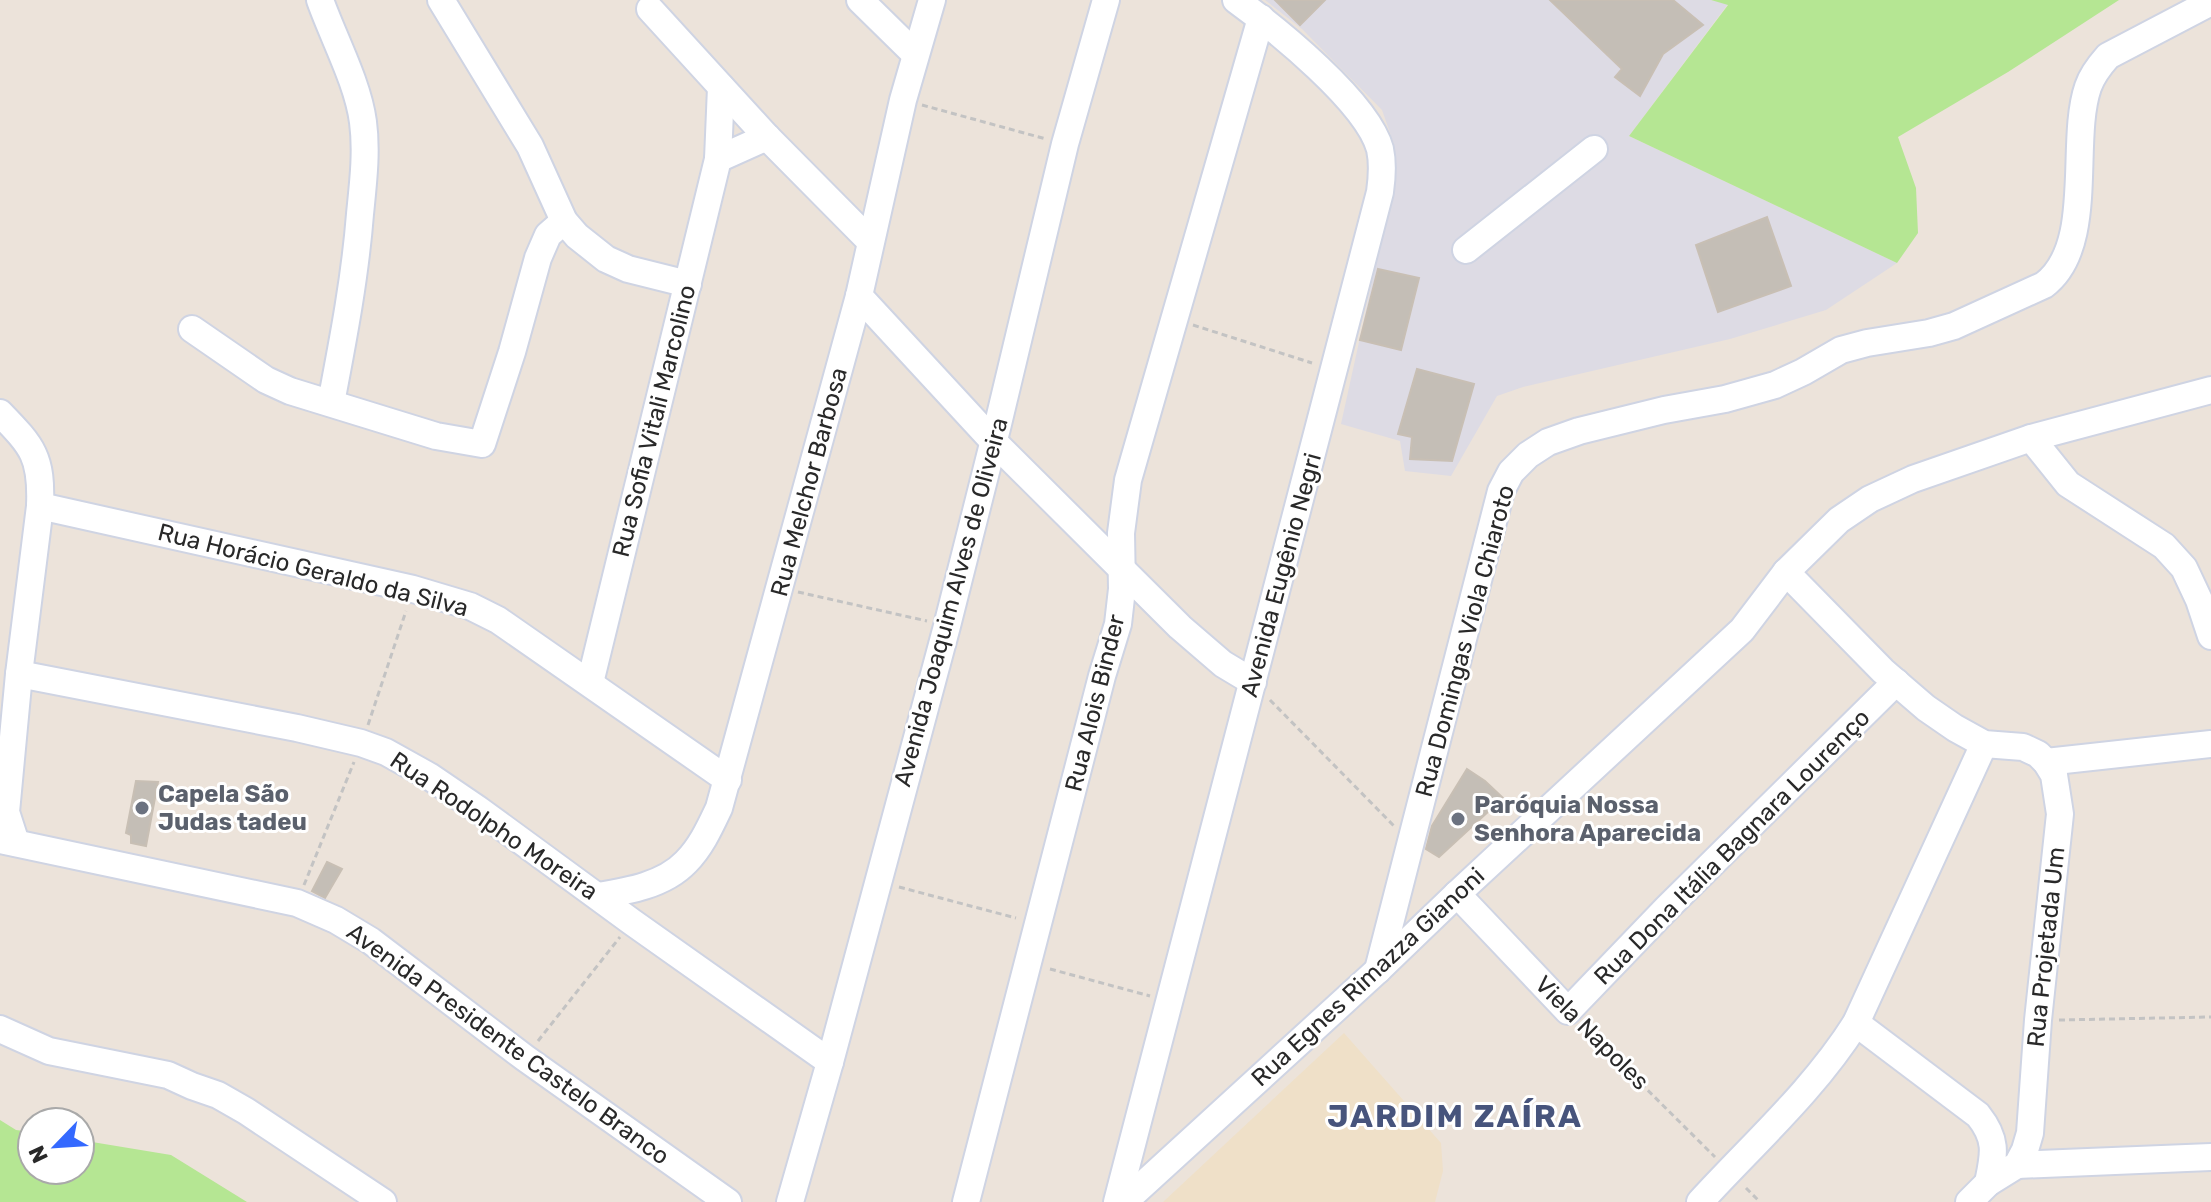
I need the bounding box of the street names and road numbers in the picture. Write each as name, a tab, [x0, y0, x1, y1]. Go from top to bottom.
street label: Rua Sofia Vitali Marcolino	[607, 282, 701, 560]
street label: Rua Melchor Barbosa	[765, 365, 853, 599]
street label: Avenida Joaquim Alves de Oliveira	[888, 414, 1014, 790]
street label: Avenida Eugênio Negri	[1235, 450, 1327, 700]
street label: Rua Domingas Viola Chiaroto	[1410, 482, 1520, 800]
street label: Rua Horácio Geraldo da Silva	[155, 518, 471, 622]
street label: Rua Alois Binder	[1059, 612, 1131, 794]
street label: Rua Dona Itália Bagnara Lourenço	[1588, 703, 1876, 991]
street label: Rua Rodolpho Moreira	[385, 746, 603, 906]
street label: Rua Projetada Um	[2022, 846, 2070, 1048]
street label: Rua Egnes Rimazza Gianoni	[1246, 862, 1490, 1092]
street label: Avenida Presidente Castelo Branco	[341, 918, 675, 1170]
street label: Viela Napoles	[1529, 970, 1655, 1096]

